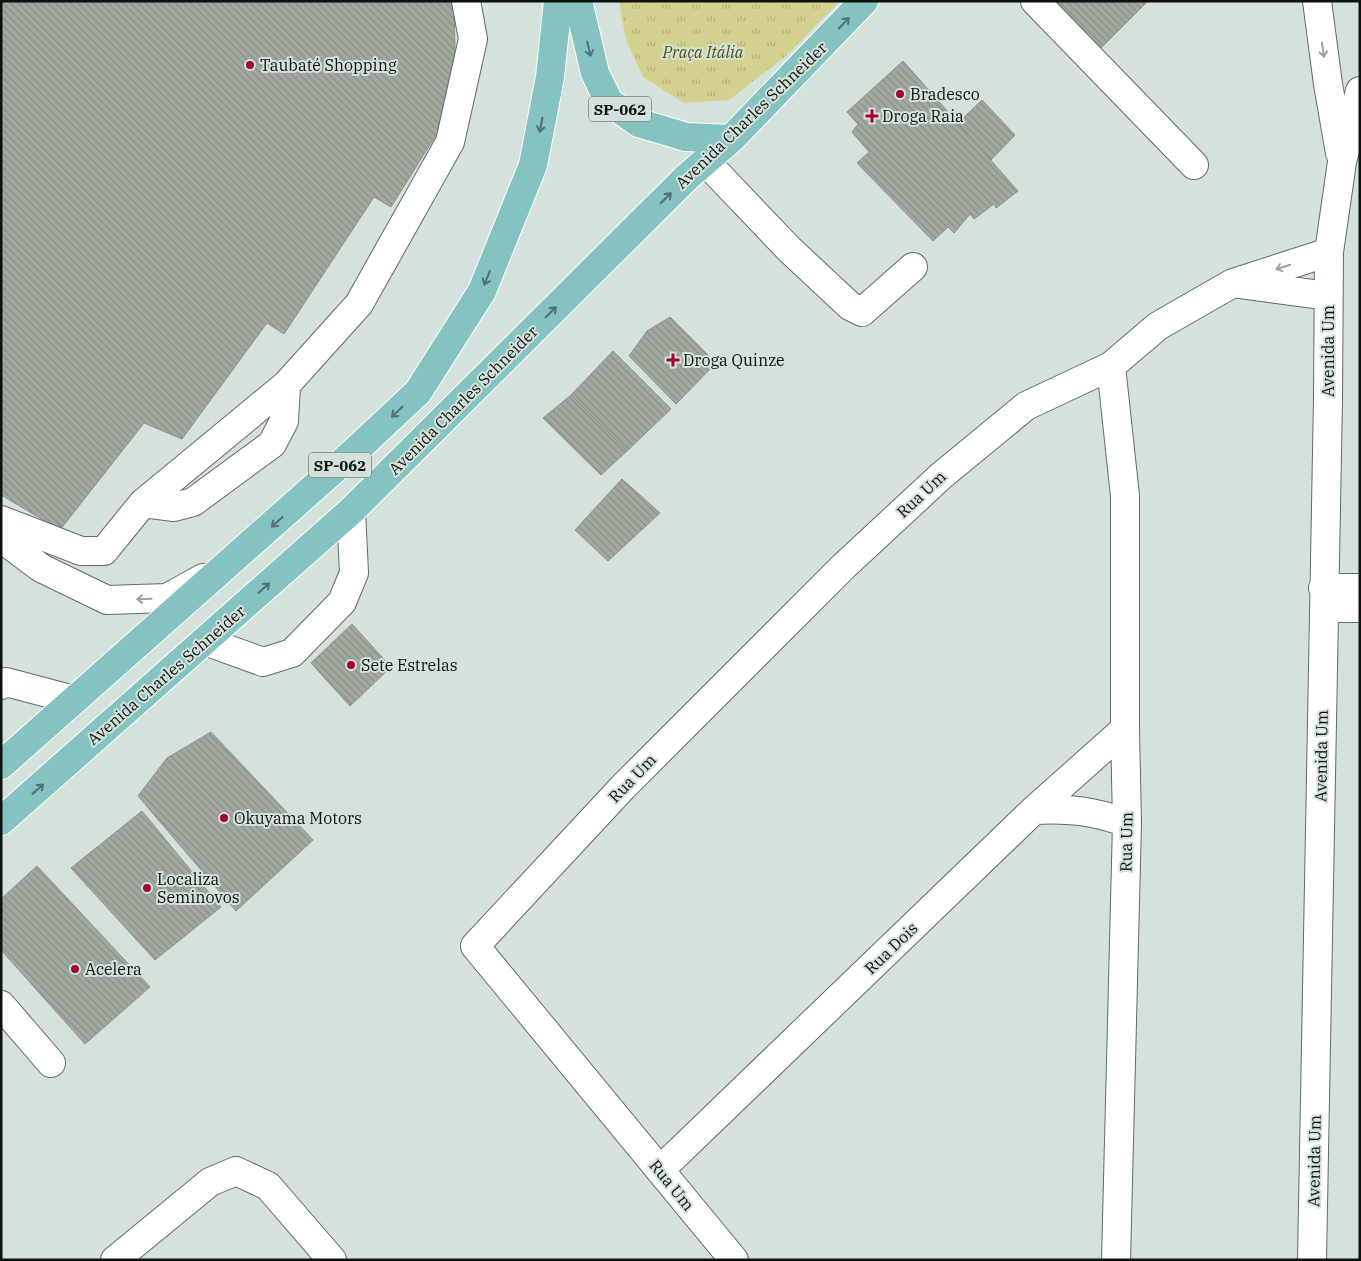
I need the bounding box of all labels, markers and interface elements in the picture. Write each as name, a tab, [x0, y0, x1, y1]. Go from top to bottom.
one-way arrow	[838, 16, 850, 29]
street label: Avenida Charles Schneider	[671, 37, 831, 193]
one-way arrow	[585, 40, 594, 56]
one-way arrow	[1318, 41, 1328, 57]
park label: Praça Itália	[661, 42, 744, 62]
place label: Taubaté Shopping	[260, 55, 397, 75]
marker: Taubaté Shopping	[244, 59, 256, 71]
place label: Bradesco	[910, 84, 980, 104]
marker: Bradesco	[894, 88, 906, 100]
road number: SP-062	[589, 96, 651, 122]
place label: Droga Raia	[882, 106, 964, 126]
marker: Droga Raia	[866, 110, 878, 122]
one-way arrow	[535, 117, 545, 133]
one-way arrow	[660, 192, 672, 204]
one-way arrow	[1275, 262, 1291, 272]
one-way arrow	[482, 270, 491, 285]
street label: Avenida Um	[1318, 305, 1338, 397]
one-way arrow	[545, 306, 557, 318]
street label: Avenida Charles Schneider	[384, 321, 542, 479]
place label: Droga Quinze	[683, 350, 785, 370]
marker: Droga Quinze	[667, 354, 679, 366]
one-way arrow	[390, 406, 403, 418]
road number: SP-062	[309, 452, 371, 478]
street label: Rua Um	[892, 466, 950, 522]
one-way arrow	[270, 516, 283, 527]
one-way arrow	[258, 583, 271, 594]
one-way arrow	[136, 594, 152, 604]
street label: Avenida Charles Schneider	[83, 601, 249, 749]
place label: Sete Estrelas	[361, 655, 458, 675]
marker: Sete Estrelas	[345, 659, 357, 671]
street label: Avenida Um	[1310, 710, 1332, 802]
street label: Rua Um	[604, 749, 660, 807]
one-way arrow	[31, 783, 44, 795]
place label: Okuyama Motors	[234, 808, 362, 828]
marker: Okuyama Motors	[218, 812, 230, 824]
street label: Rua Um	[1115, 812, 1137, 872]
place label: Localiza Seminovos	[157, 869, 240, 907]
marker: Localiza Seminovos	[141, 882, 153, 894]
street label: Rua Dois	[860, 918, 922, 978]
place label: Acelera	[85, 959, 142, 979]
marker: Acelera	[69, 963, 81, 975]
street label: Avenida Um	[1303, 1115, 1325, 1207]
street label: Rua Um	[645, 1155, 699, 1215]

